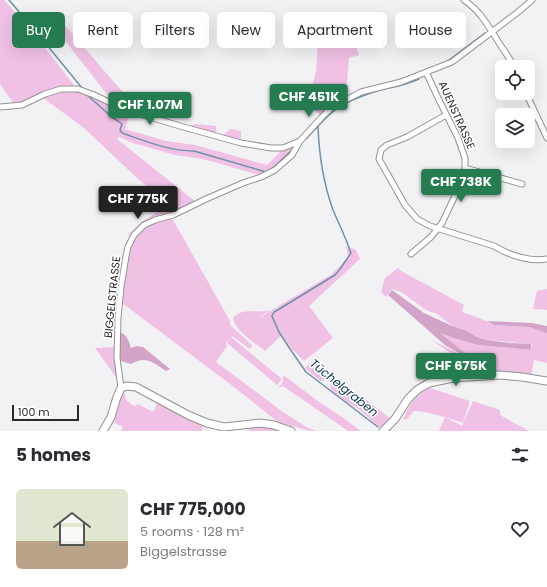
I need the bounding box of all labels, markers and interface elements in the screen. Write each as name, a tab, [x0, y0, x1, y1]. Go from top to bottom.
chip: Buy	[12, 12, 65, 48]
chip: Rent	[73, 12, 133, 48]
chip: Filters	[141, 12, 209, 48]
chip: New	[217, 12, 275, 48]
chip: Apartment	[283, 12, 387, 48]
chip: House	[395, 12, 466, 48]
map controls	[495, 60, 535, 148]
button: locate	[495, 60, 535, 100]
street label: AUENSTRASSE	[435, 78, 479, 152]
pin: CHF 451K	[268, 84, 350, 118]
text: CHF 451K	[279, 87, 339, 106]
pin: CHF 1.07M	[104, 92, 196, 126]
text: CHF 1.07M	[117, 95, 183, 114]
button: layers	[495, 108, 535, 148]
pin: CHF 738K	[420, 169, 502, 203]
text: CHF 738K	[430, 172, 492, 191]
pin: CHF 775K	[97, 186, 179, 220]
text: CHF 775K	[108, 189, 168, 208]
street label: BIGGELSTRASSE	[100, 255, 124, 339]
pin: CHF 675K	[415, 353, 497, 387]
water label: Tüchelgraben	[307, 355, 382, 420]
text: CHF 675K	[425, 356, 487, 375]
scale bar	[12, 403, 79, 422]
text: 100 m	[18, 404, 50, 420]
text: 5 homes	[16, 443, 91, 467]
icon: filters	[509, 444, 531, 466]
text: CHF 775,000	[140, 497, 246, 521]
icon: home	[48, 505, 96, 553]
icon: heart	[509, 518, 531, 540]
text: 5 rooms · 128 m²	[140, 522, 244, 541]
text: Biggelstrasse	[140, 542, 227, 561]

